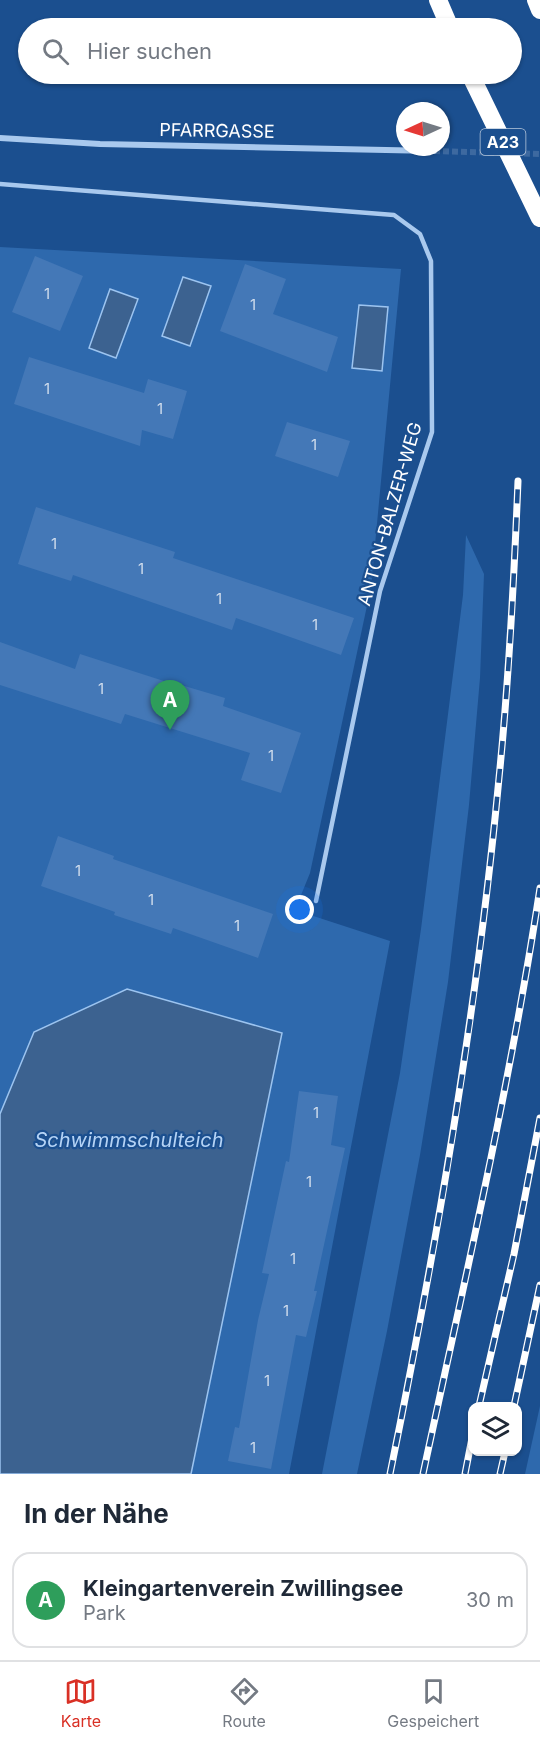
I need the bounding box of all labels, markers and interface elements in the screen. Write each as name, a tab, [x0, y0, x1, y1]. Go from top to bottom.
search box	[18, 18, 522, 84]
icon: search	[39, 35, 72, 68]
text: Hier suchen	[87, 38, 212, 64]
north arrow	[396, 102, 450, 156]
street label: PFARRGASSE	[159, 119, 275, 142]
road number: A23	[480, 129, 526, 155]
house number: 1	[44, 284, 50, 303]
house number: 1	[250, 295, 256, 314]
house number: 1	[44, 379, 50, 398]
house number: 1	[157, 399, 163, 418]
street label: ANTON-BALZER-WEG	[353, 420, 426, 608]
house number: 1	[311, 435, 317, 454]
house number: 1	[51, 534, 57, 553]
house number: 1	[138, 559, 144, 578]
house number: 1	[216, 589, 222, 608]
house number: 1	[312, 615, 318, 634]
house number: 1	[98, 679, 104, 698]
pin: A	[150, 680, 190, 730]
house number: 1	[268, 746, 274, 765]
house number: 1	[75, 861, 81, 880]
house number: 1	[148, 890, 154, 909]
your location	[285, 895, 314, 924]
house number: 1	[234, 916, 240, 935]
house number: 1	[313, 1103, 319, 1122]
water label: Schwimmschulteich	[34, 1128, 224, 1152]
house number: 1	[306, 1172, 312, 1191]
house number: 1	[290, 1249, 296, 1268]
house number: 1	[283, 1301, 289, 1320]
house number: 1	[264, 1371, 270, 1390]
map controls	[468, 1402, 522, 1456]
button: layers	[468, 1402, 522, 1456]
house number: 1	[250, 1438, 256, 1457]
text: In der Nähe	[24, 1498, 169, 1529]
text: Kleingartenverein Zwillingsee	[83, 1575, 403, 1601]
text: A	[38, 1588, 53, 1612]
text: 30 m	[466, 1588, 514, 1612]
text: Park	[83, 1601, 126, 1625]
tab: Karte	[61, 1675, 101, 1731]
tab: Route	[222, 1675, 266, 1731]
tab: Gespeichert	[387, 1675, 479, 1731]

